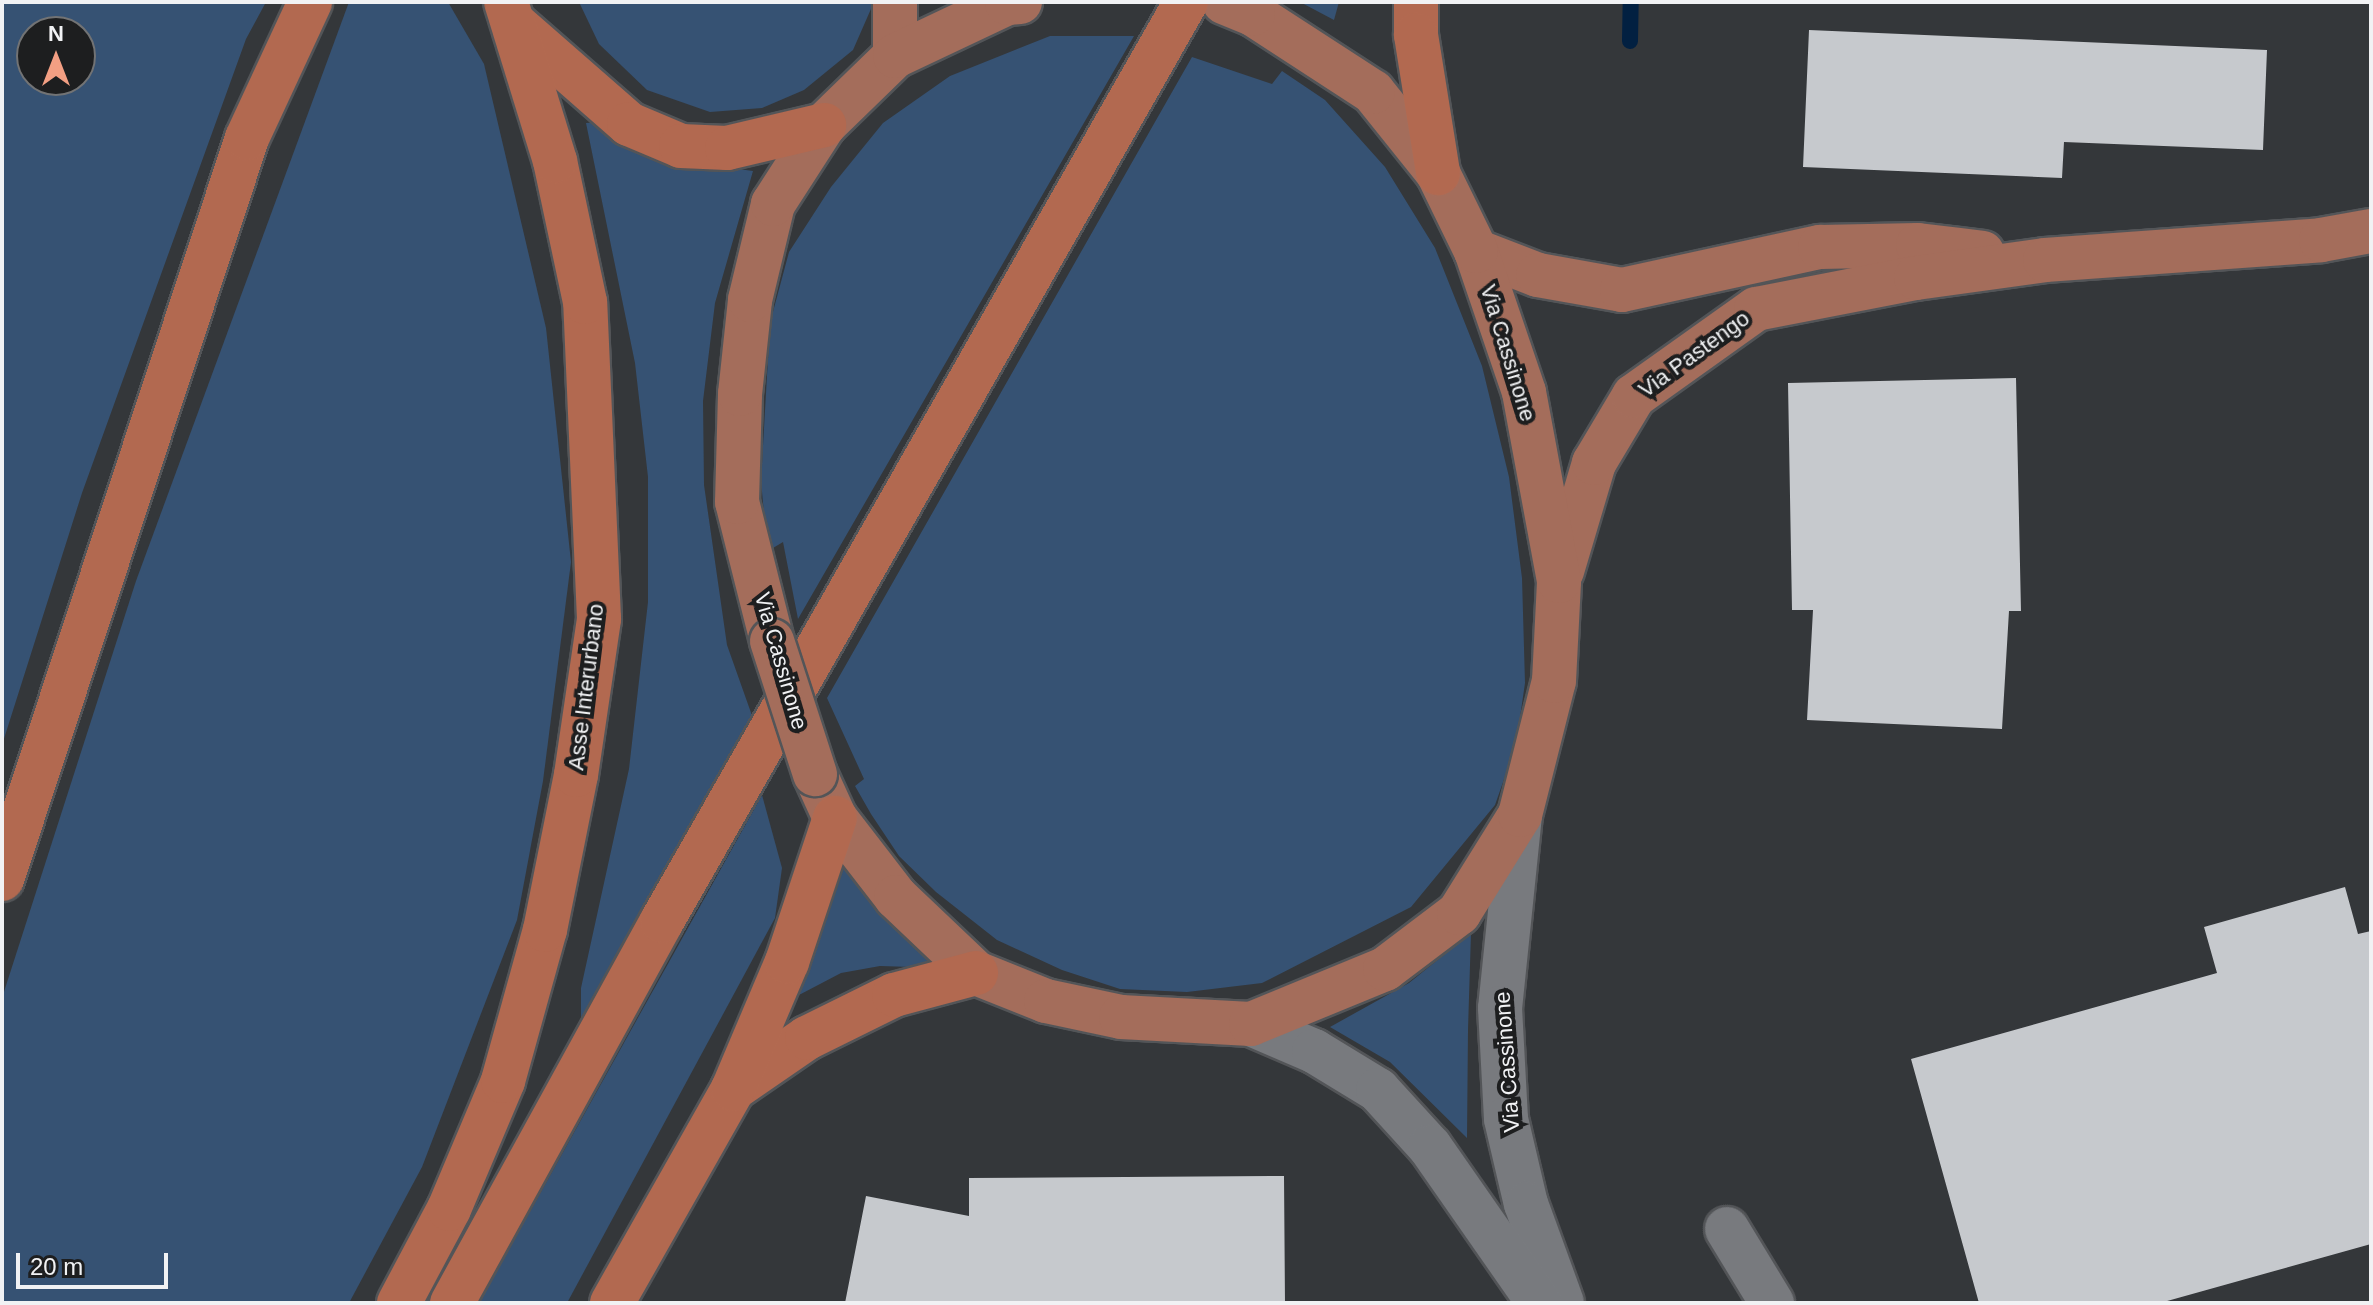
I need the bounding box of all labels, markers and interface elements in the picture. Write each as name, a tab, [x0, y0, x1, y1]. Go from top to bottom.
north arrow	[16, 16, 96, 96]
text: N	[48, 21, 64, 46]
street label: Via Cassinone	[1475, 281, 1541, 425]
street label: Via Pastengo	[1633, 305, 1755, 403]
street label: Via Cassinone	[749, 589, 813, 733]
street label: Asse Interurbano	[563, 602, 609, 772]
street label: Via Cassinone	[1489, 991, 1525, 1133]
scale bar	[20, 1237, 172, 1287]
text: 20 m	[30, 1253, 83, 1280]

